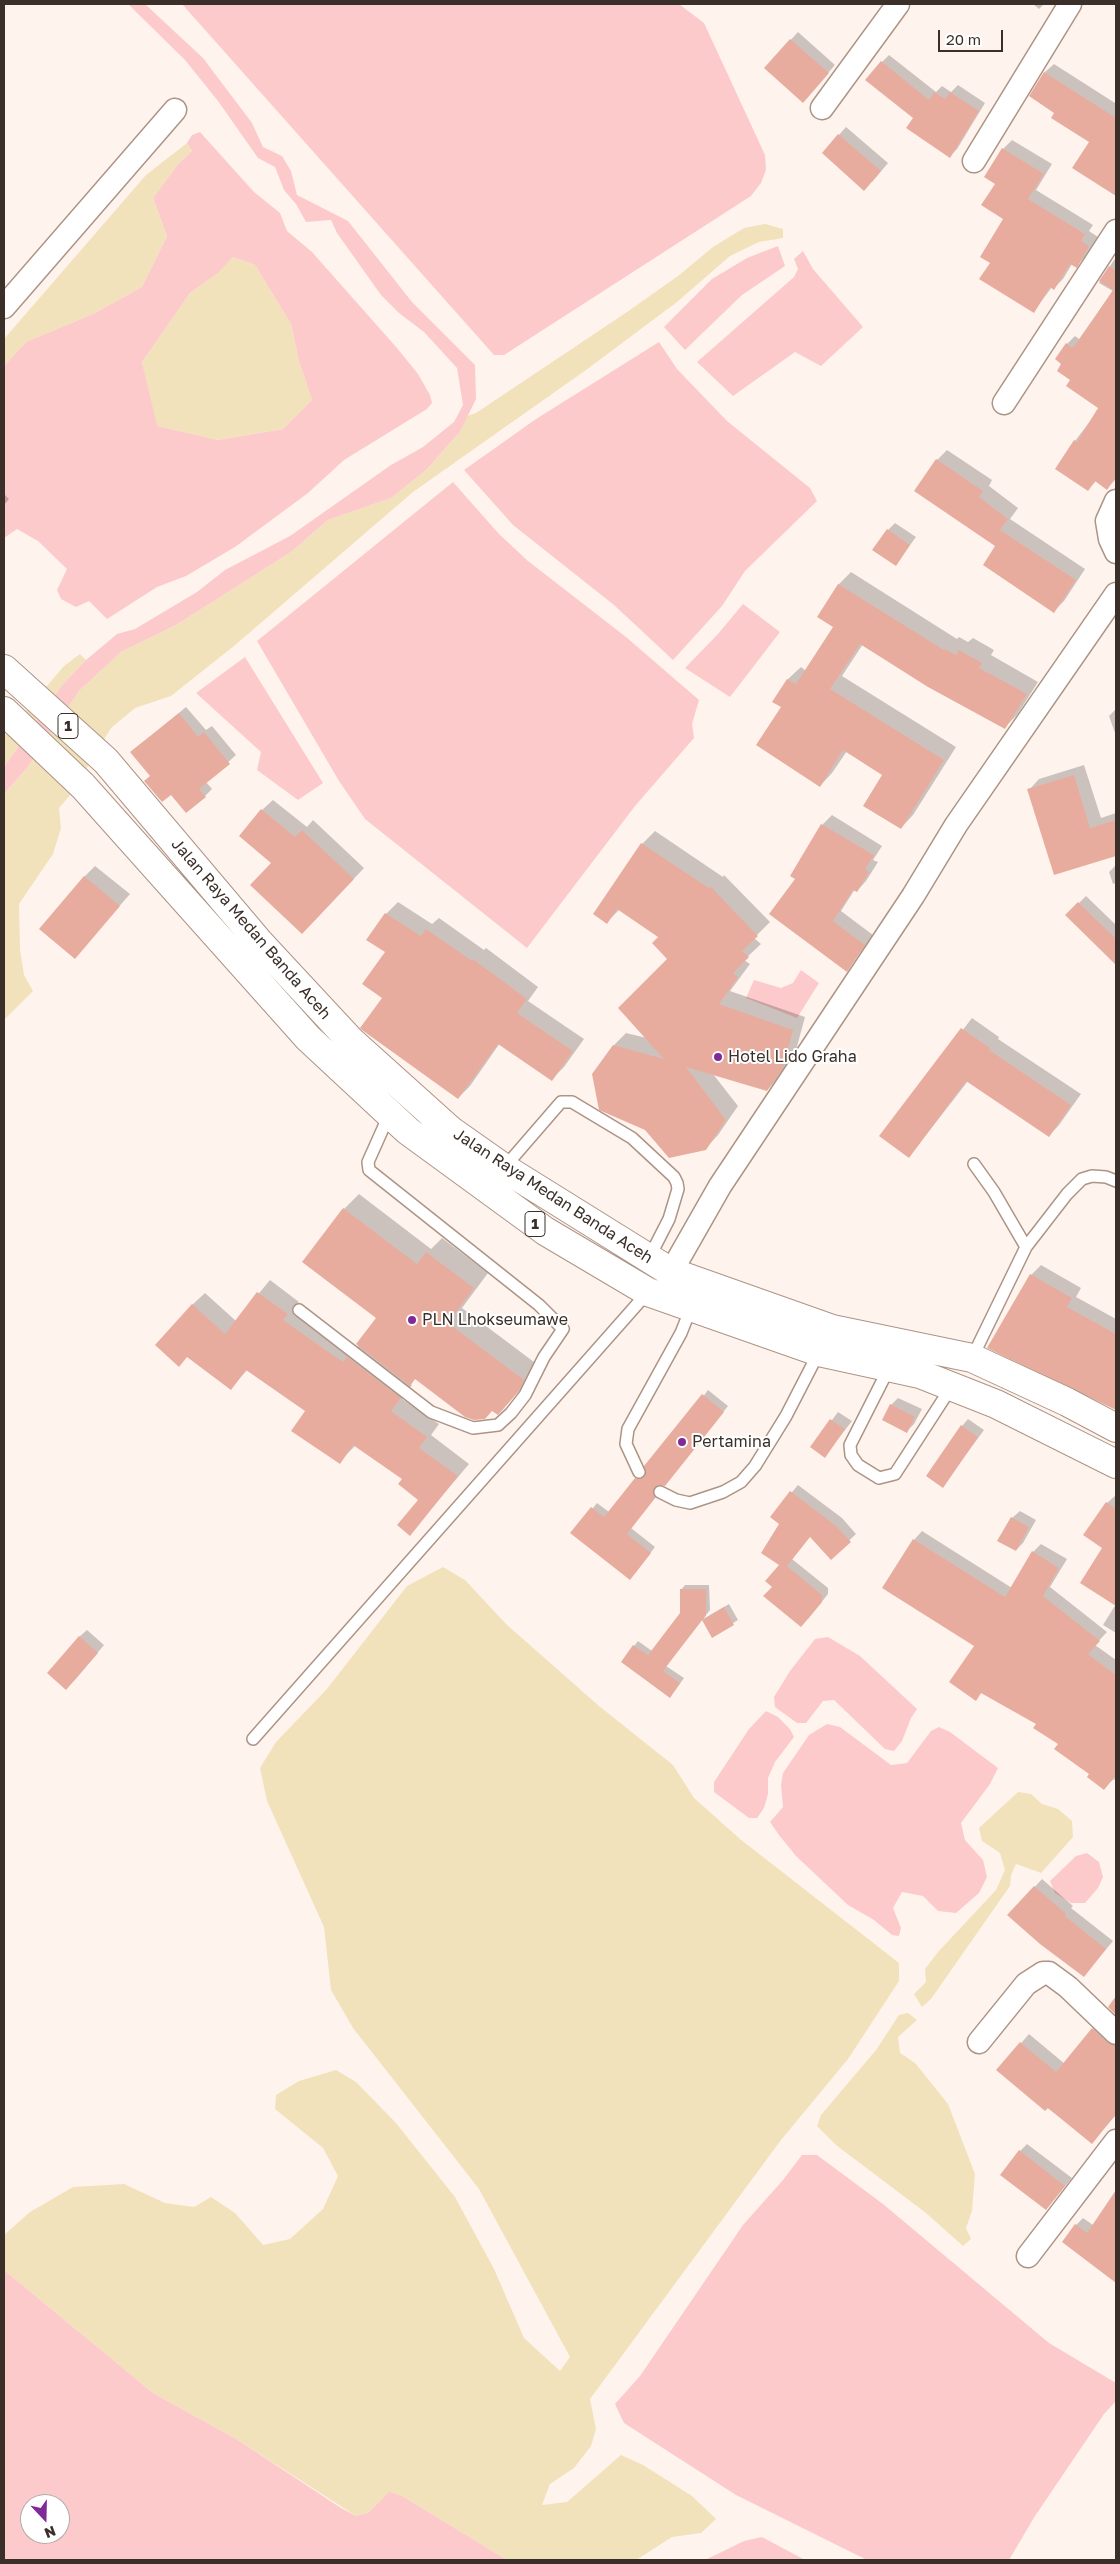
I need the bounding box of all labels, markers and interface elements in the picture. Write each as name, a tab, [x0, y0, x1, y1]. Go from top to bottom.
scale bar	[940, 20, 1005, 52]
text: 20 m	[946, 30, 981, 48]
road number: 1	[58, 714, 78, 738]
street label: Jalan Raya Medan Banda Aceh	[167, 835, 335, 1023]
place label: Hotel Lido Graha	[728, 1047, 857, 1067]
marker: Hotel Lido Graha	[712, 1051, 724, 1063]
street label: Jalan Raya Medan Banda Aceh	[450, 1124, 656, 1268]
road number: 1	[525, 1212, 545, 1236]
place label: PLN Lhokseumawe	[422, 1310, 568, 1330]
marker: PLN Lhokseumawe	[406, 1314, 418, 1326]
place label: Pertamina	[692, 1432, 771, 1452]
marker: Pertamina	[676, 1436, 688, 1448]
north arrow	[20, 2494, 70, 2544]
text: N	[42, 2523, 58, 2542]

